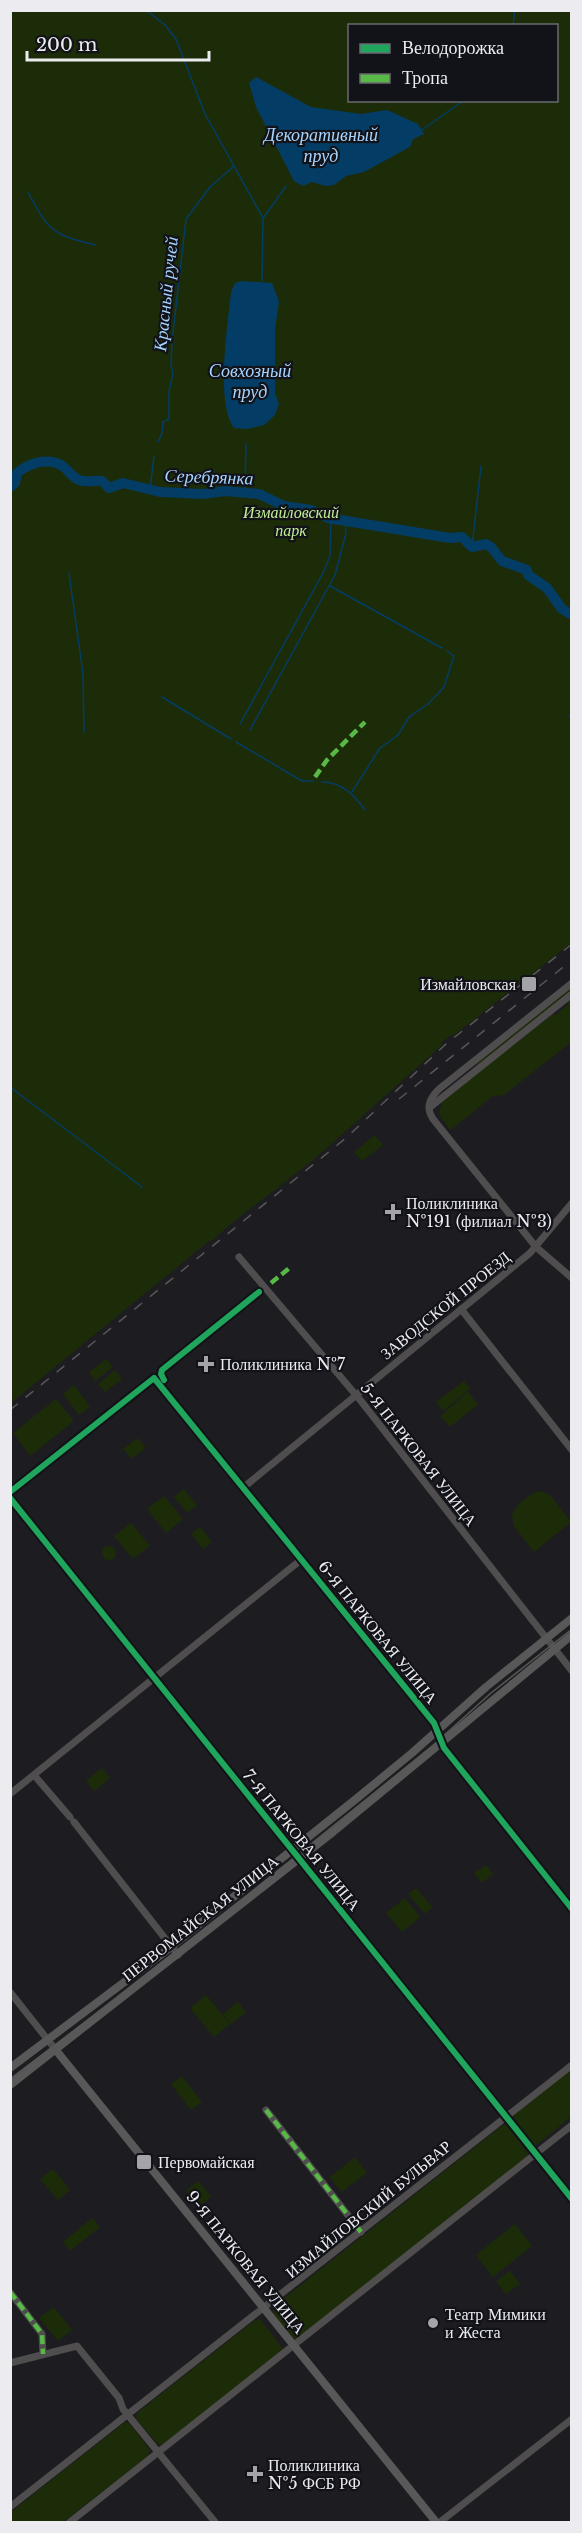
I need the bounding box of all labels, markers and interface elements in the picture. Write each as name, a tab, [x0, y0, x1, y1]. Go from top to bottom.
scale bar	[27, 24, 208, 62]
legend	[348, 24, 558, 102]
text: 200 m	[36, 34, 97, 56]
text: Велодорожка	[402, 37, 504, 59]
text: Тропа	[402, 67, 448, 89]
water label: Декоративный пруд	[262, 124, 378, 167]
water label: Красный ручей	[149, 235, 183, 354]
water label: Совхозный пруд	[209, 360, 291, 403]
water label: Серебрянка	[164, 464, 254, 490]
park label: Измайловский парк	[242, 502, 339, 540]
place label: Измайловская	[420, 974, 517, 994]
marker: Измайловская	[520, 975, 538, 993]
place label: Поликлиника №191 (филиал №3)	[406, 1193, 552, 1231]
marker: Поликлиника №191 (филиал №3)	[384, 1203, 402, 1221]
street label: ЗАВОДСКОЙ ПРОЕЗД	[376, 1247, 514, 1363]
place label: Поликлиника №7	[220, 1354, 346, 1374]
marker: Поликлиника №7	[197, 1355, 215, 1373]
street label: 5-Я ПАРКОВАЯ УЛИЦА	[357, 1378, 482, 1530]
street label: 6-Я ПАРКОВАЯ УЛИЦА	[314, 1556, 442, 1708]
street label: 7-Я ПАРКОВАЯ УЛИЦА	[239, 1765, 365, 1915]
street label: ПЕРВОМАЙСКАЯ УЛИЦА	[118, 1850, 283, 1985]
street label: ИЗМАЙЛОВСКИЙ БУЛЬВАР	[281, 2136, 455, 2282]
place label: Первомайская	[158, 2152, 255, 2172]
marker: Первомайская	[135, 2153, 153, 2171]
street label: 9-Я ПАРКОВАЯ УЛИЦА	[182, 2186, 310, 2338]
place label: Театр Мимики и Жеста	[445, 2304, 546, 2342]
marker: Театр Мимики и Жеста	[426, 2316, 440, 2330]
place label: Поликлиника №5 ФСБ РФ	[268, 2455, 361, 2493]
marker: Поликлиника №5 ФСБ РФ	[246, 2465, 264, 2483]

